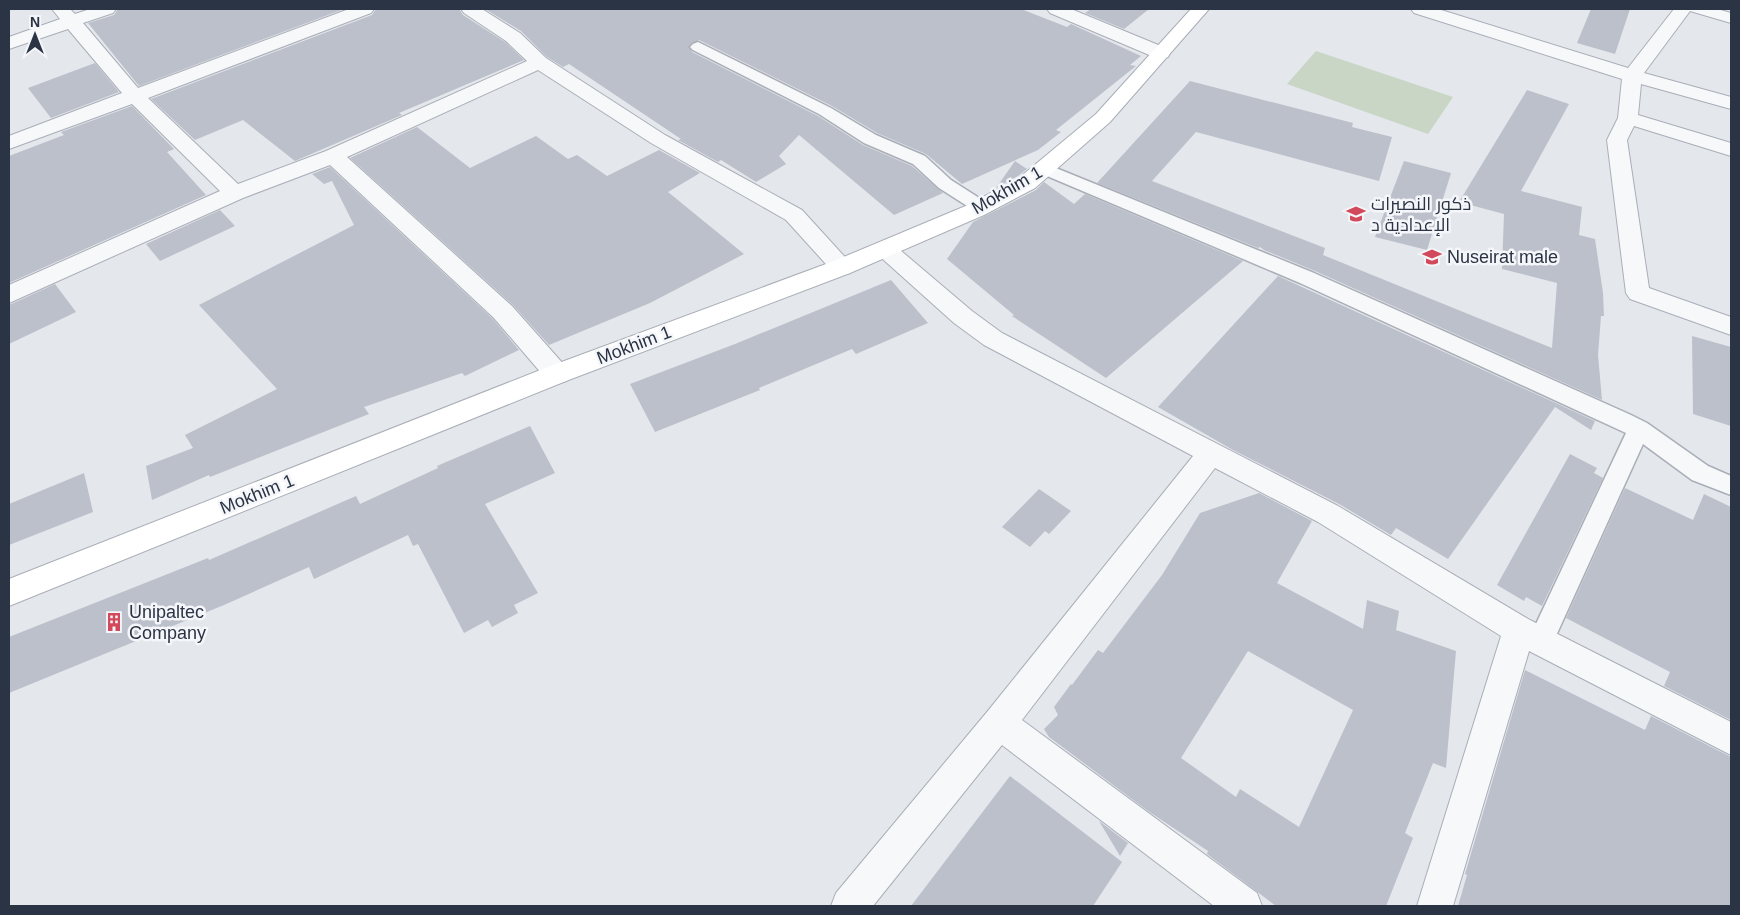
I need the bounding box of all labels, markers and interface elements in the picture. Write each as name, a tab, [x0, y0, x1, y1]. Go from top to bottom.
north arrow	[10, 10, 60, 60]
text: N	[30, 14, 40, 30]
street label: Mokhim 1	[968, 162, 1046, 218]
place label: ذكور النصيرات الإعدادية د	[1371, 194, 1471, 236]
school or university icon: ذكور النصيرات الإعدادية د	[1345, 203, 1367, 225]
school or university icon: Nuseirat male	[1421, 246, 1443, 268]
place label: Nuseirat male	[1447, 247, 1558, 267]
street label: Mokhim 1	[594, 322, 674, 368]
street label: Mokhim 1	[217, 470, 297, 518]
place label: Unipaltec Company	[129, 602, 206, 643]
building icon: Unipaltec Company	[103, 611, 125, 633]

